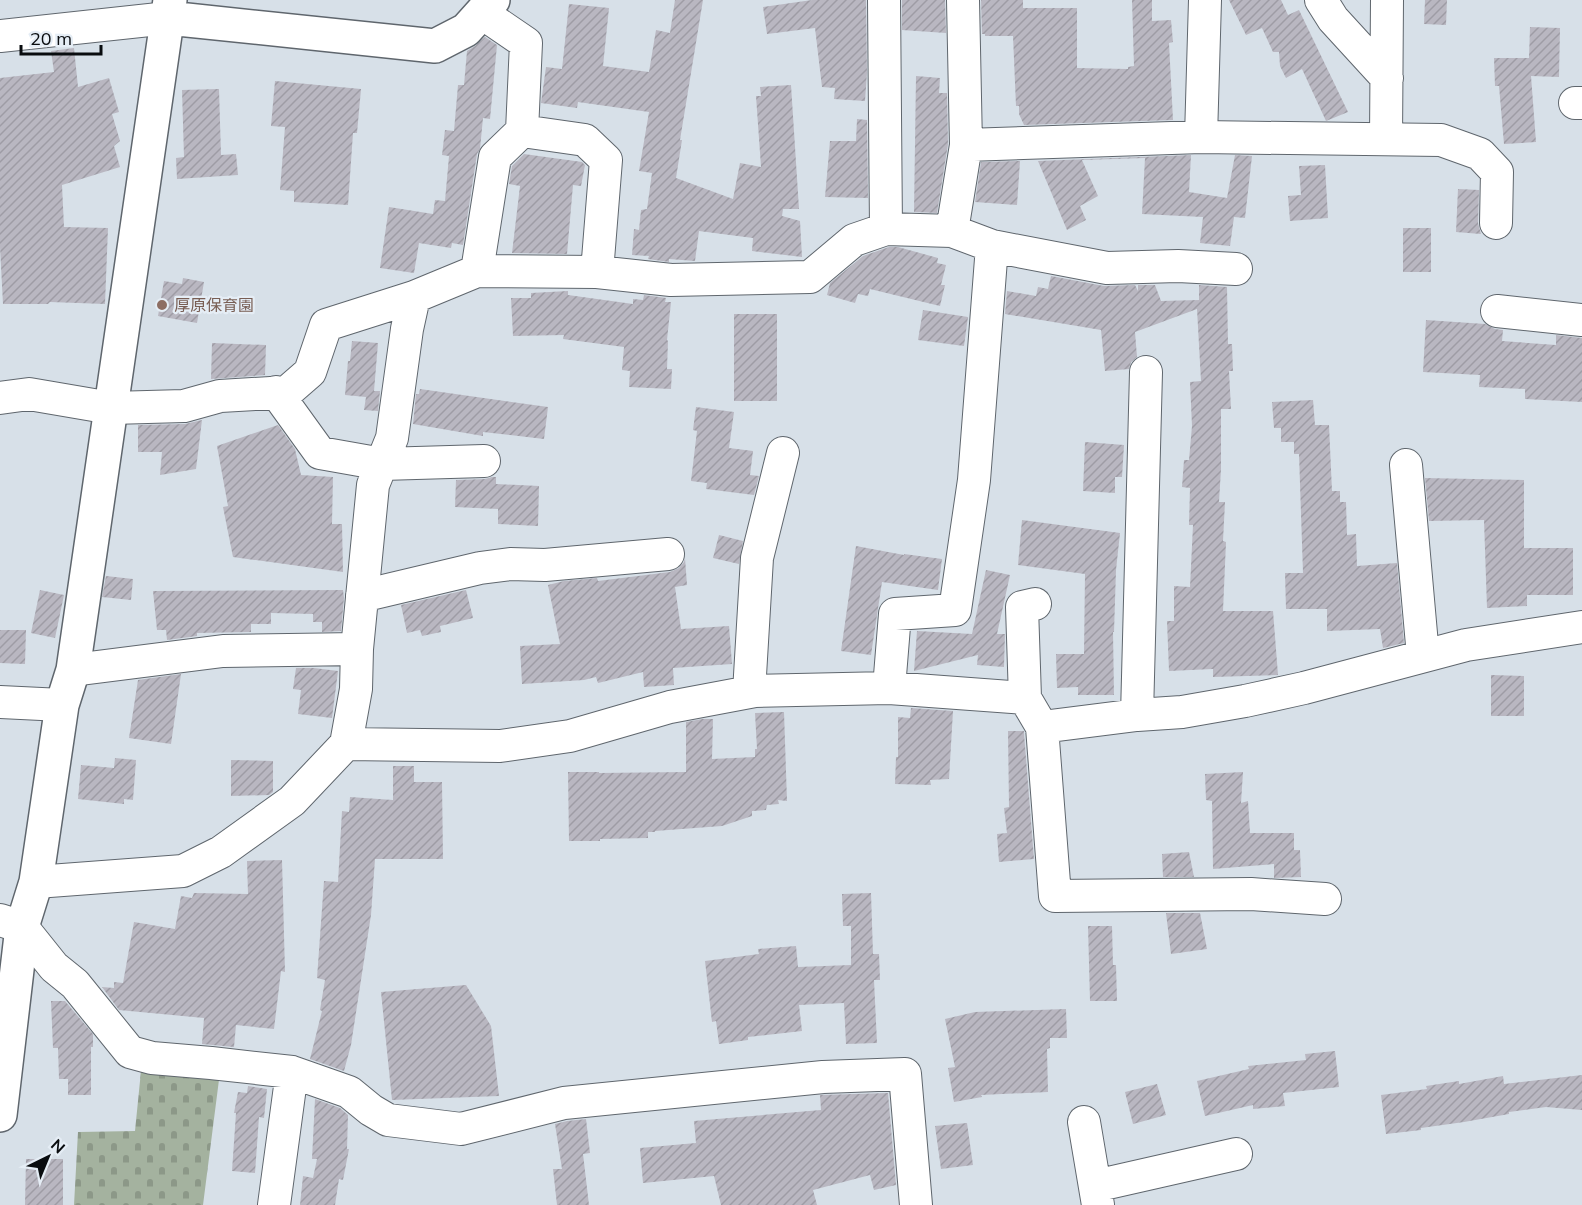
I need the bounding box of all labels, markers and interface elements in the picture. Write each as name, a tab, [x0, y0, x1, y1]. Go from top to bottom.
scale bar	[21, 18, 100, 56]
text: 20 m	[30, 27, 72, 50]
place label: 厚原保育園	[174, 295, 254, 315]
marker: 厚原保育園	[155, 298, 169, 312]
north arrow	[18, 1127, 78, 1187]
text: N	[47, 1135, 69, 1157]

